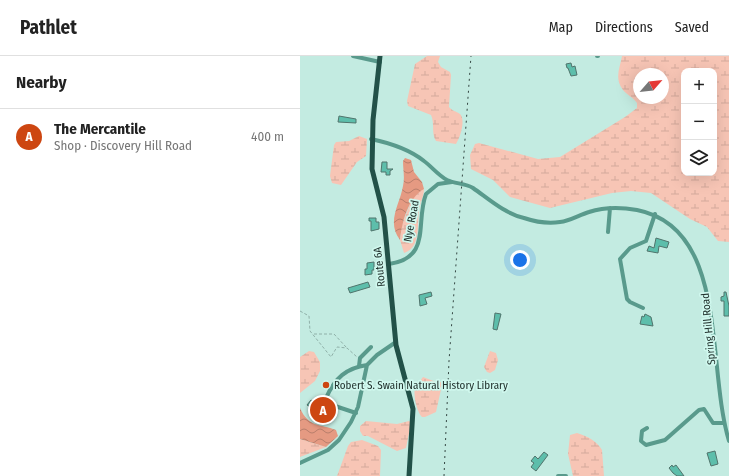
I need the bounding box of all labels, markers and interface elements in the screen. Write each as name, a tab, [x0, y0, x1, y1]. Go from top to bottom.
text: Pathlet	[20, 16, 77, 39]
text: Map	[549, 19, 573, 36]
text: Directions	[595, 19, 653, 36]
text: Saved	[675, 19, 709, 36]
north arrow	[633, 68, 669, 104]
map controls	[681, 68, 717, 176]
button: +	[681, 68, 717, 104]
text: Nearby	[16, 72, 67, 93]
button: −	[681, 104, 717, 140]
text: The Mercantile	[54, 120, 146, 138]
text: A	[25, 129, 33, 144]
text: 400 m	[251, 129, 284, 144]
text: Shop · Discovery Hill Road	[54, 138, 192, 153]
button: layers	[681, 140, 717, 176]
street label: Nye Road	[401, 199, 422, 243]
street label: Route 6A	[371, 246, 388, 288]
your location	[510, 250, 530, 270]
street label: Spring Hill Road	[699, 292, 718, 365]
place label: Robert S. Swain Natural History Library	[334, 379, 508, 392]
marker: Robert S. Swain Natural History Library	[321, 380, 331, 390]
pin: A	[310, 395, 336, 425]

